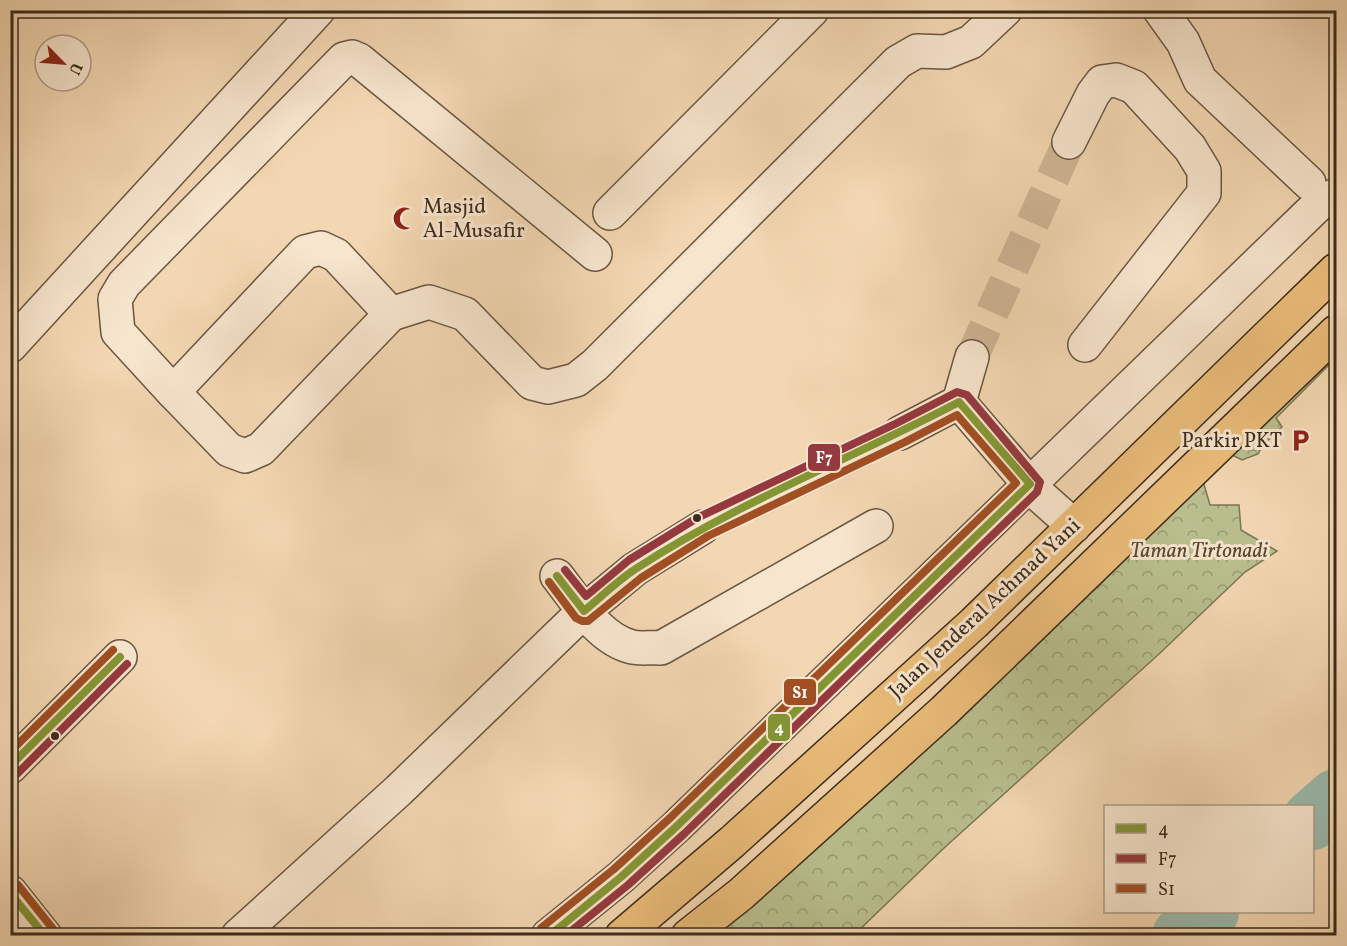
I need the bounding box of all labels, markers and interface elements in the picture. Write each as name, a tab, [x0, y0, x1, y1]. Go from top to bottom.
north arrow	[33, 33, 93, 93]
text: U	[62, 59, 87, 78]
place label: Masjid Al-Musafir	[423, 193, 525, 246]
mosque icon: Masjid Al-Musafir	[392, 206, 418, 232]
place label: Parkir PKT	[1181, 427, 1282, 456]
parking icon: Parkir PKT	[1287, 428, 1313, 454]
line badge: F7	[807, 443, 841, 472]
text: F7	[815, 448, 833, 470]
unlabelled marker	[691, 512, 703, 524]
street label: Jalan Jenderal Achmad Yani	[883, 512, 1087, 706]
park label: Taman Tirtonadi	[1130, 537, 1269, 566]
line badge: S1	[783, 678, 817, 706]
text: S1	[792, 683, 808, 705]
line badge: 4	[767, 713, 791, 742]
text: 4	[774, 718, 784, 740]
unlabelled marker	[49, 730, 61, 742]
legend	[1104, 805, 1314, 913]
text: 4	[1158, 818, 1169, 843]
text: F7	[1158, 848, 1177, 873]
text: S1	[1158, 878, 1175, 903]

